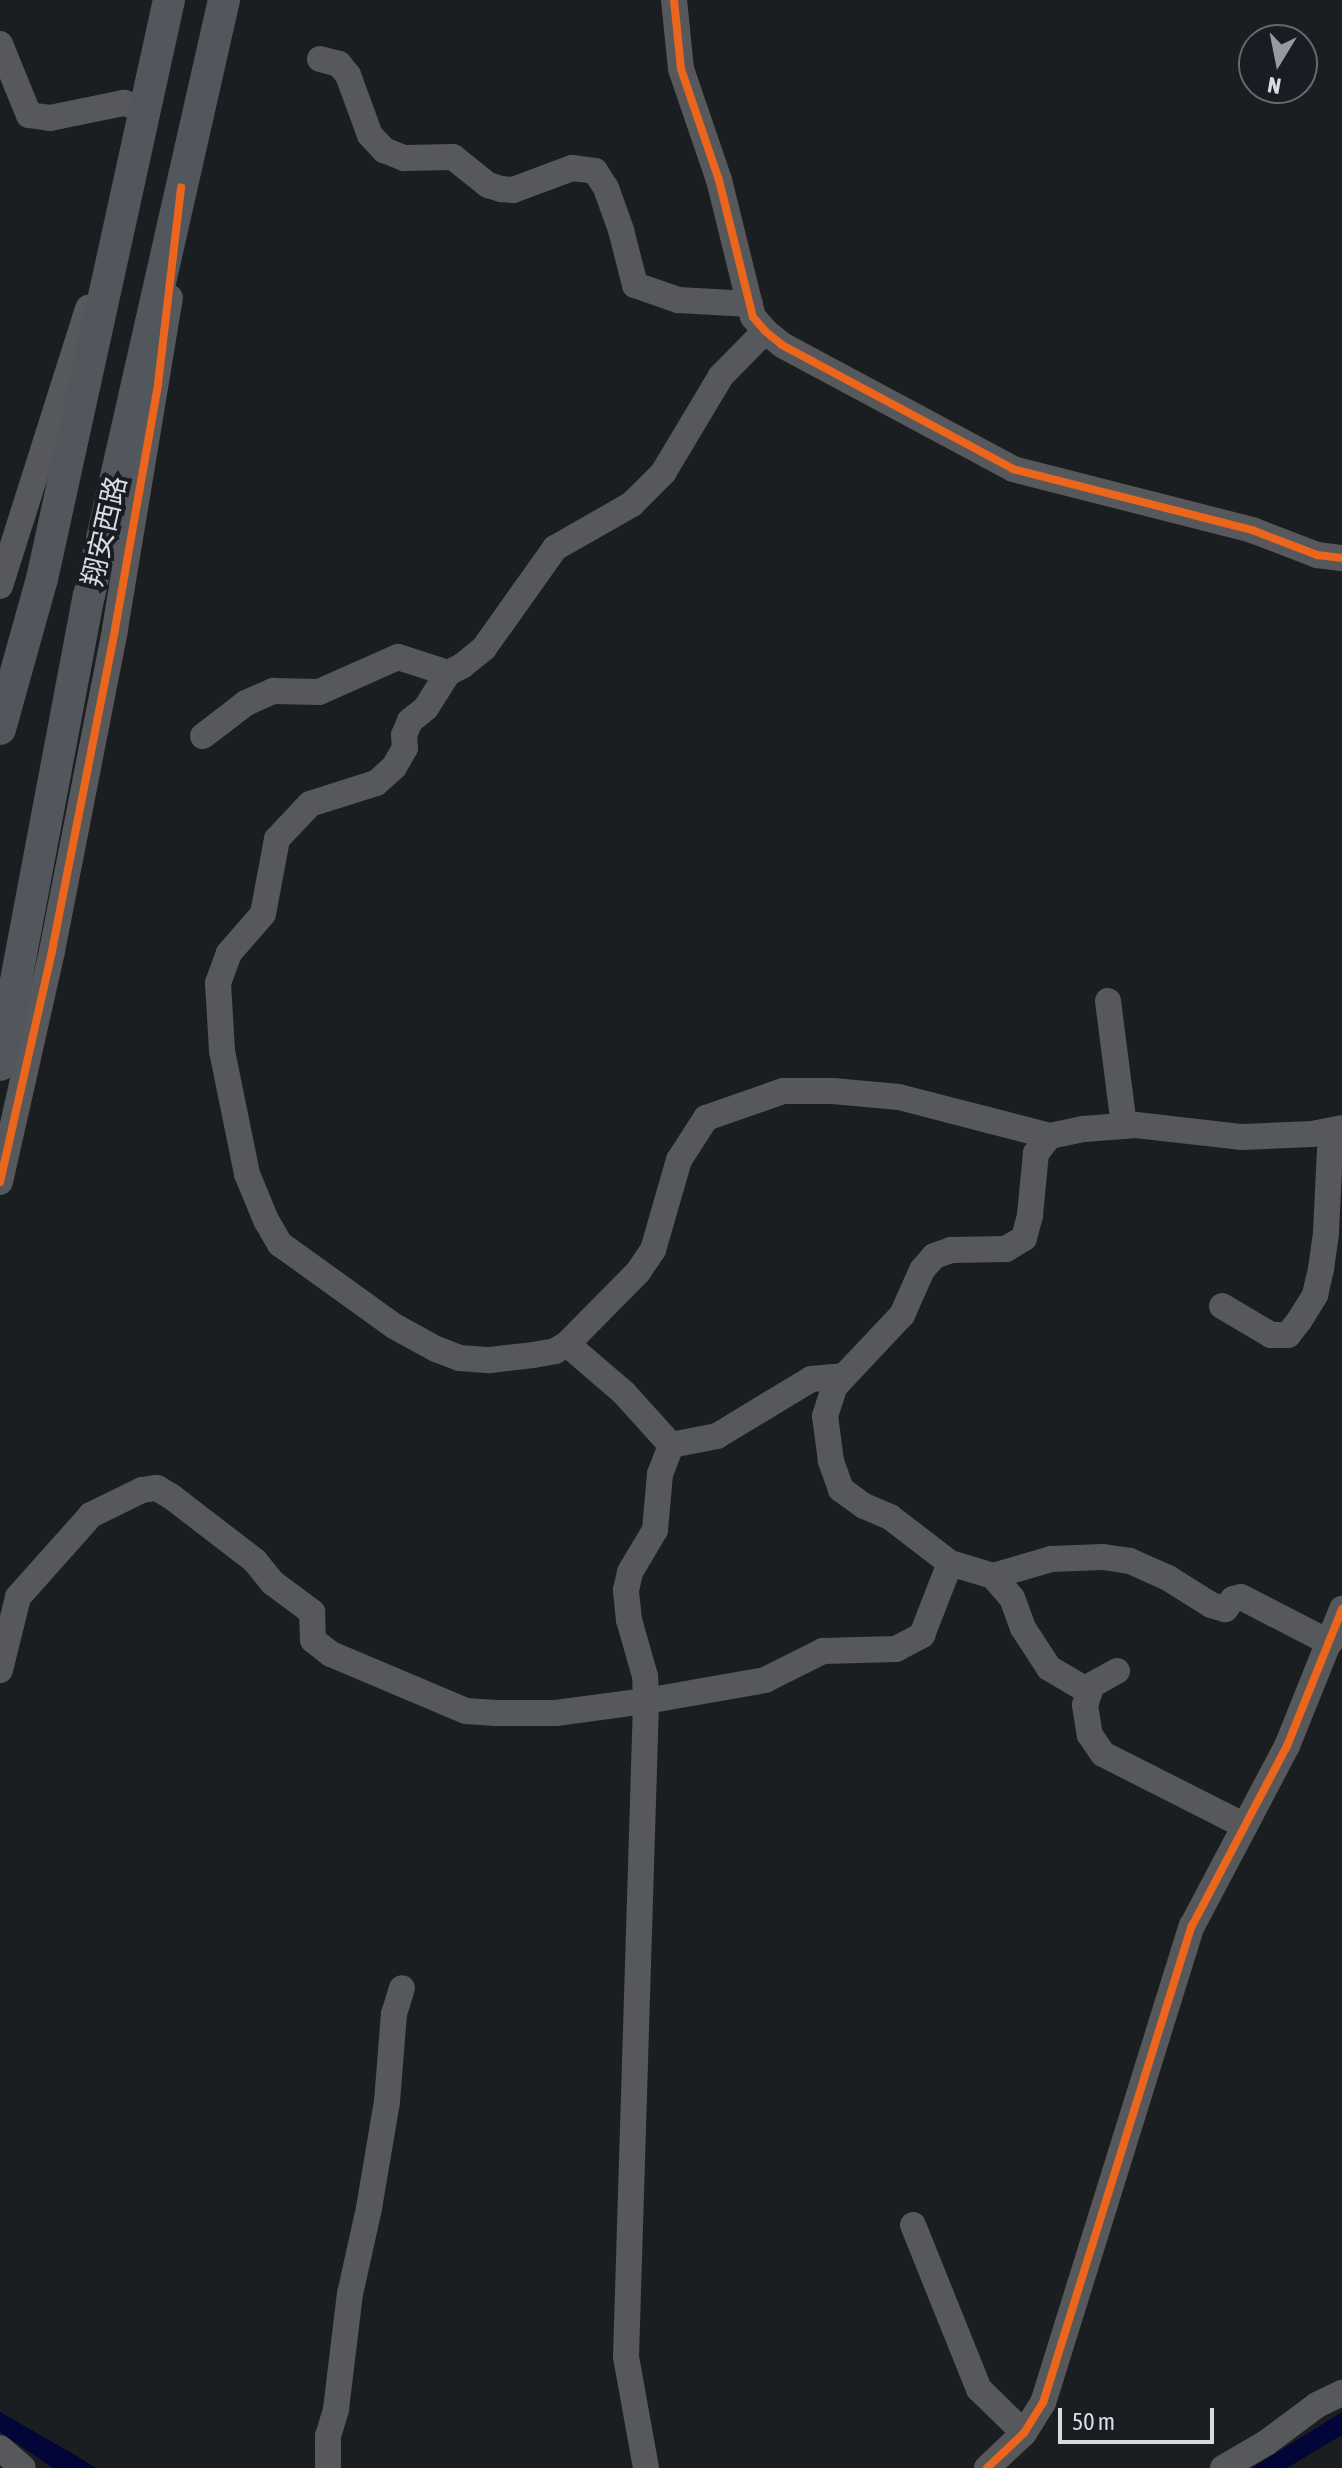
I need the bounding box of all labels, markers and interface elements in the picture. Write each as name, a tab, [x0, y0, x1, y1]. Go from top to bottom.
north arrow	[1238, 24, 1318, 104]
text: N	[1266, 72, 1283, 100]
street label: 翔安西路	[75, 473, 133, 589]
scale bar	[1062, 2392, 1218, 2442]
text: 50 m	[1072, 2408, 1115, 2435]

